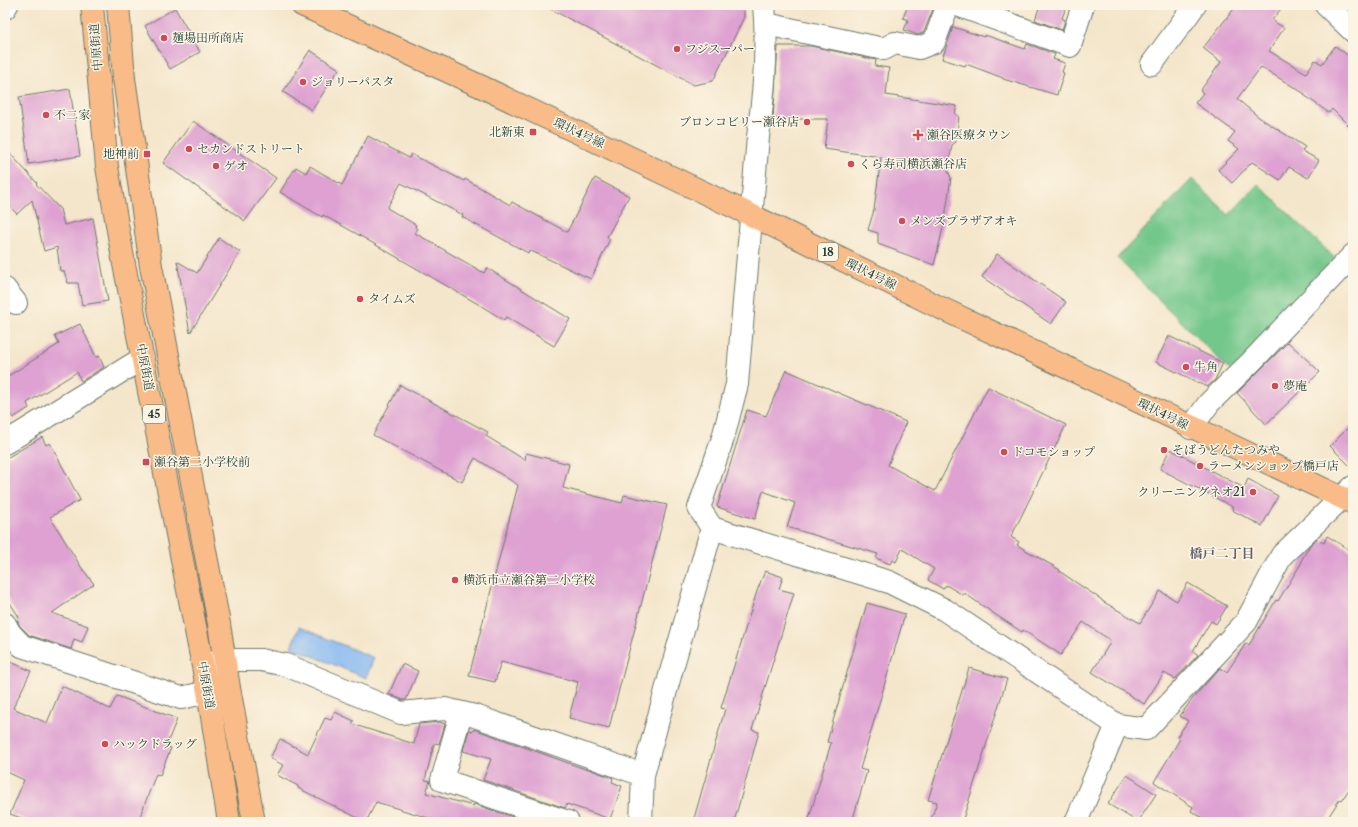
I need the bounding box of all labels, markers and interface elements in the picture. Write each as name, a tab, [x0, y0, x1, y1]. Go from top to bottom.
street label: 中原街道	[86, 22, 105, 72]
place label: 麺場田所商店	[172, 30, 244, 45]
marker: 麺場田所商店	[159, 33, 169, 43]
place label: フジスーパー	[685, 41, 755, 56]
marker: フジスーパー	[672, 44, 682, 54]
place label: ジョリーパスタ	[311, 74, 394, 89]
marker: ジョリーパスタ	[298, 77, 308, 87]
place label: 不二家	[54, 107, 90, 122]
marker: 不二家	[41, 110, 51, 120]
street label: 環状4号線	[551, 114, 607, 151]
place label: ブロンコビリー瀬谷店	[679, 114, 799, 129]
marker: ブロンコビリー瀬谷店	[802, 117, 812, 127]
place label: 北新東	[489, 124, 525, 139]
marker: 北新東	[528, 127, 538, 137]
place label: 瀬谷医療タウン	[927, 127, 1011, 142]
marker: 瀬谷医療タウン	[912, 129, 924, 141]
place label: セカンドストリート	[197, 141, 305, 156]
marker: セカンドストリート	[184, 144, 194, 154]
place label: 地神前	[103, 146, 139, 161]
marker: 地神前	[142, 149, 152, 159]
place label: くら寿司横浜瀬谷店	[859, 156, 967, 171]
place label: ゲオ	[224, 158, 248, 173]
marker: くら寿司横浜瀬谷店	[846, 159, 856, 169]
marker: ゲオ	[211, 161, 221, 171]
place label: メンズプラザアオキ	[910, 213, 1018, 228]
marker: メンズプラザアオキ	[897, 216, 907, 226]
road number: 18	[818, 243, 838, 261]
street label: 環状4号線	[843, 255, 899, 292]
place label: タイムズ	[368, 291, 416, 306]
marker: タイムズ	[355, 294, 365, 304]
street label: 中原街道	[134, 342, 157, 392]
place label: 牛角	[1194, 359, 1218, 374]
marker: 牛角	[1181, 362, 1191, 372]
place label: 夢庵	[1283, 378, 1307, 393]
marker: 夢庵	[1270, 381, 1280, 391]
street label: 環状4号線	[1135, 395, 1191, 432]
road number: 45	[143, 405, 165, 423]
place label: そばうどんたつみや	[1172, 442, 1280, 457]
place label: ドコモショップ	[1012, 444, 1095, 459]
marker: そばうどんたつみや	[1159, 445, 1169, 455]
marker: ドコモショップ	[999, 447, 1009, 457]
place label: 瀬谷第二小学校前	[154, 454, 250, 469]
marker: 瀬谷第二小学校前	[141, 457, 151, 467]
place label: ラーメンショップ橋戸店	[1208, 458, 1339, 473]
marker: ラーメンショップ橋戸店	[1195, 461, 1205, 471]
place label: クリーニングネオ21	[1137, 484, 1245, 499]
marker: クリーニングネオ21	[1248, 487, 1258, 497]
district label: 橋戸二丁目	[1189, 545, 1255, 561]
place label: 横浜市立瀬谷第二小学校	[463, 572, 595, 587]
marker: 横浜市立瀬谷第二小学校	[450, 575, 460, 585]
street label: 中原街道	[195, 660, 218, 710]
place label: ハックドラッグ	[113, 736, 197, 751]
marker: ハックドラッグ	[100, 739, 110, 749]

